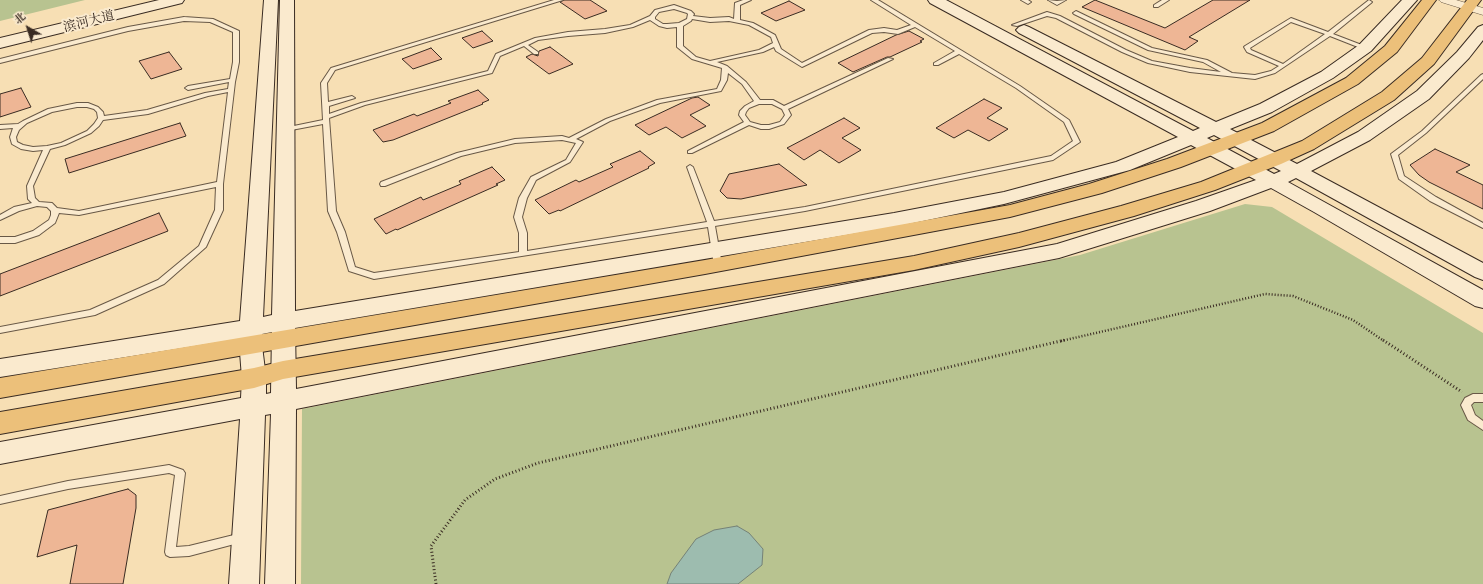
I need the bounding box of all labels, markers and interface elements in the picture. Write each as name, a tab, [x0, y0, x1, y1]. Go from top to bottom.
north arrow	[8, 8, 48, 48]
street label: 滨河大道	[62, 8, 116, 36]
text: 北	[11, 9, 29, 28]

